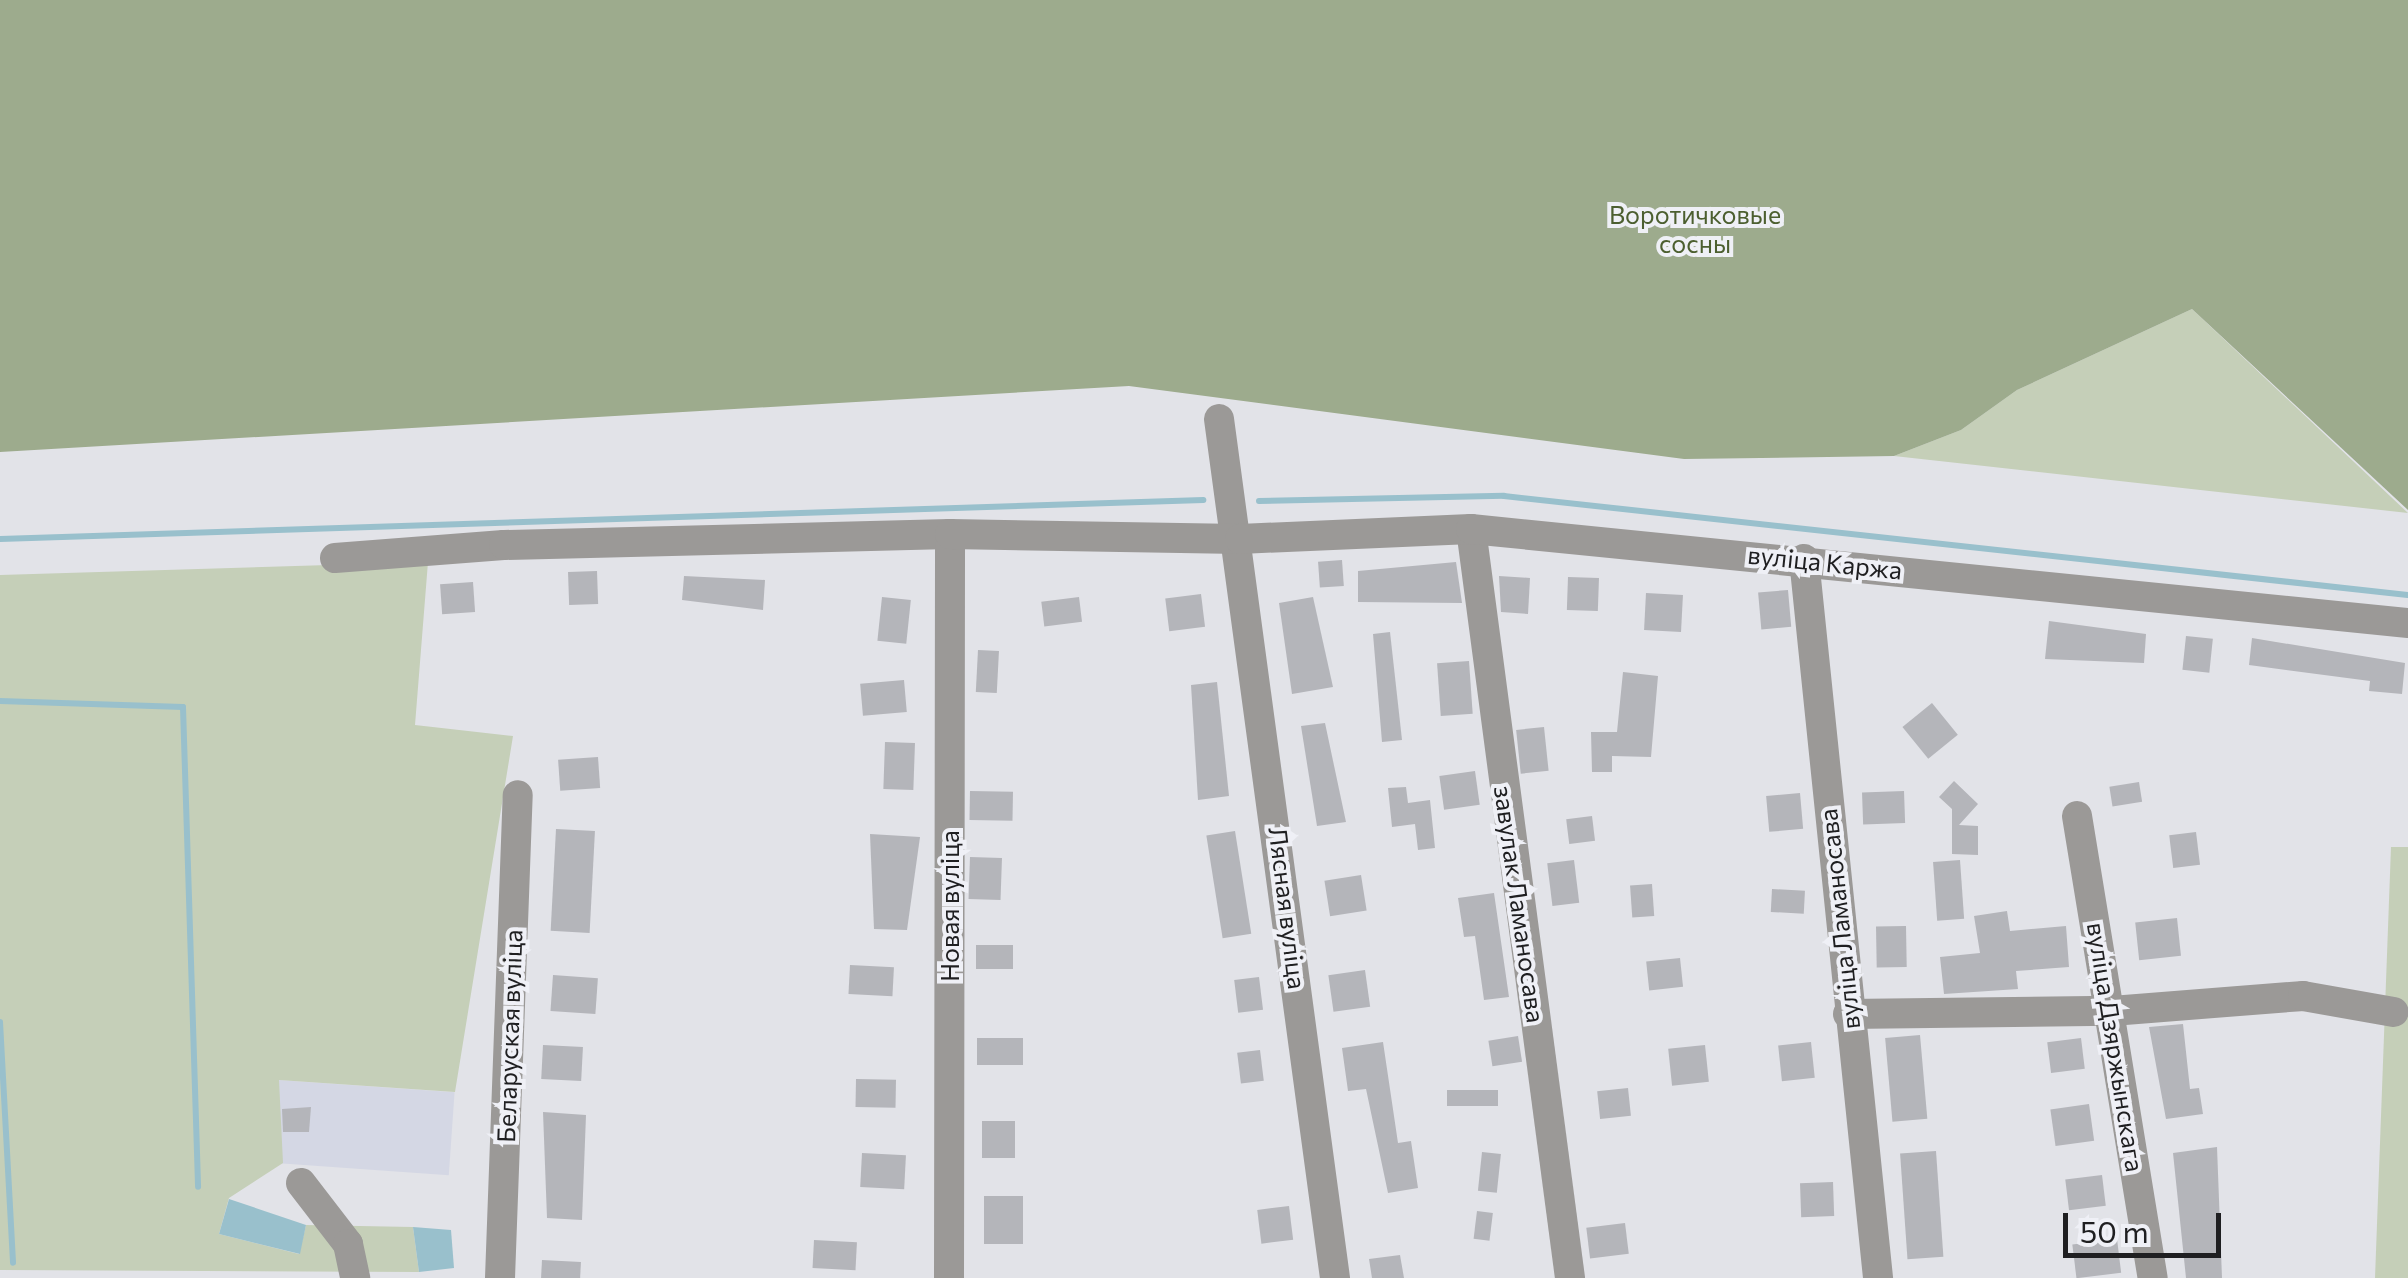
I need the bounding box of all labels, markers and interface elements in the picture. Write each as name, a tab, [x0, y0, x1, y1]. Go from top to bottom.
park label: Воротичковые сосны	[1609, 200, 1781, 259]
street label: вуліца Каржа	[1746, 539, 1904, 585]
street label: завулак Ламаносава	[1489, 784, 1551, 1024]
street label: вуліца Ламаносава	[1812, 807, 1866, 1031]
street label: Лясная вуліца	[1263, 825, 1313, 991]
street label: Новая вуліца	[934, 830, 964, 982]
street label: вуліца Дзяржынскага	[2081, 920, 2151, 1174]
street label: Беларуская вуліца	[490, 929, 528, 1143]
scale bar	[2068, 1193, 2226, 1255]
text: 50 m	[2080, 1212, 2149, 1249]

